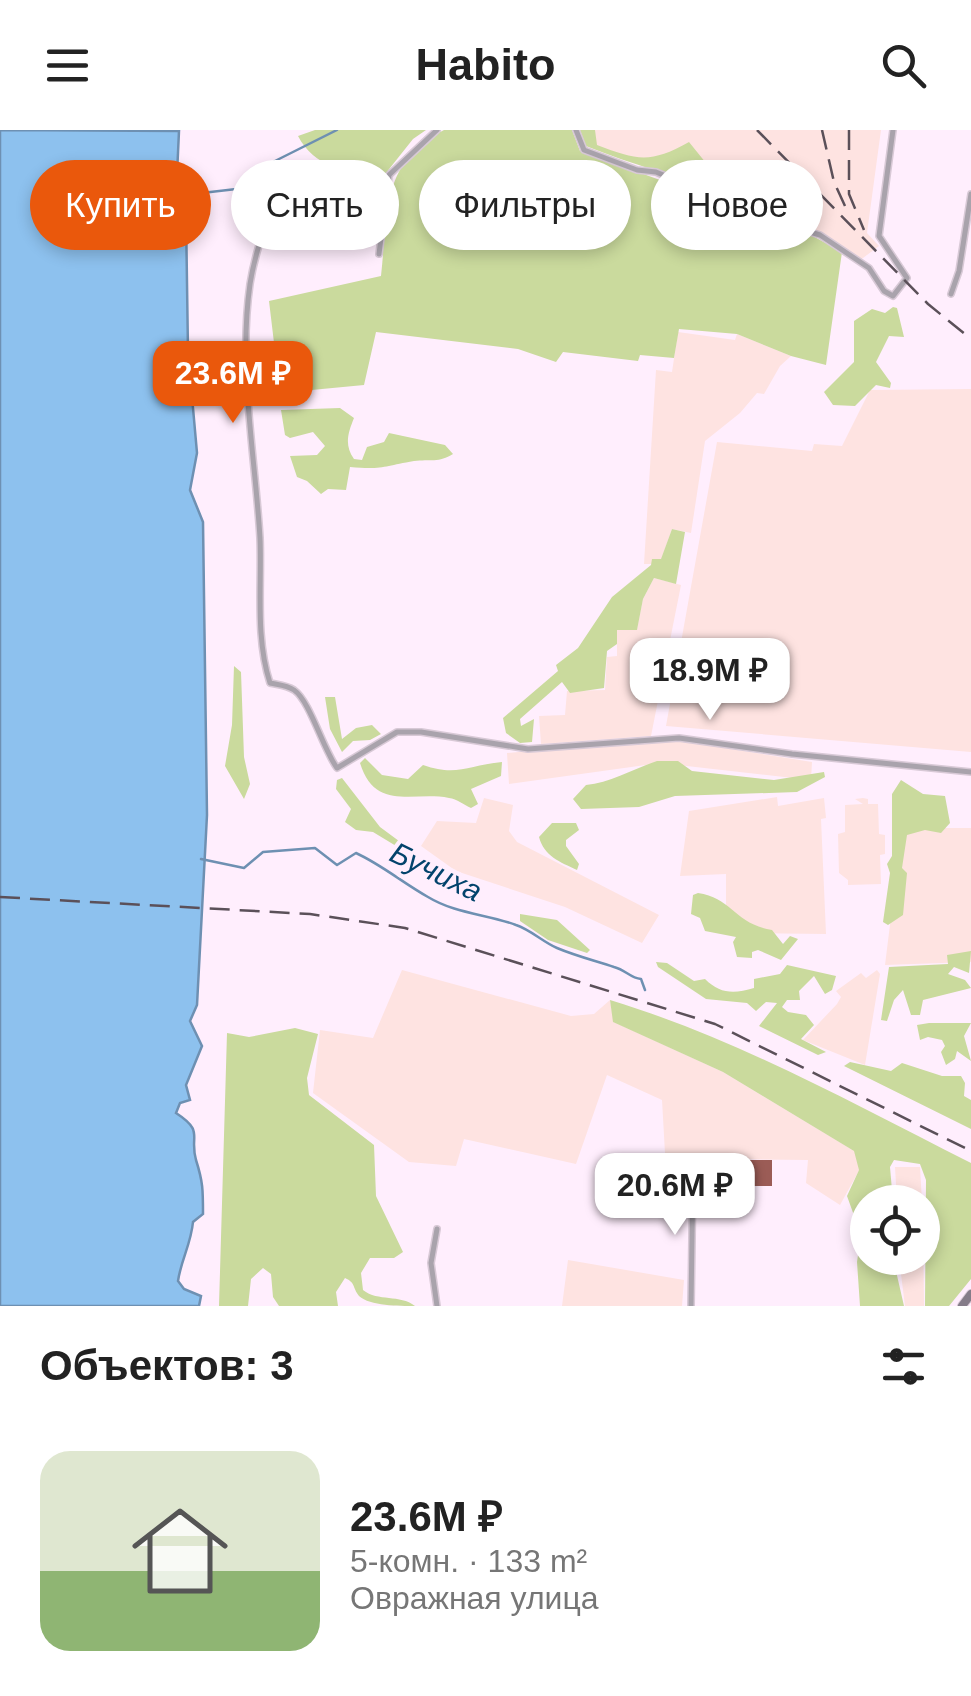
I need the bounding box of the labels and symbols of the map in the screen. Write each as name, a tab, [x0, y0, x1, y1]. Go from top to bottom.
pin: 23.6M ₽	[141, 341, 325, 426]
pin: 18.9M ₽	[618, 638, 802, 723]
water label: Бучиха	[385, 835, 487, 908]
pin: 20.6M ₽	[583, 1153, 767, 1238]

